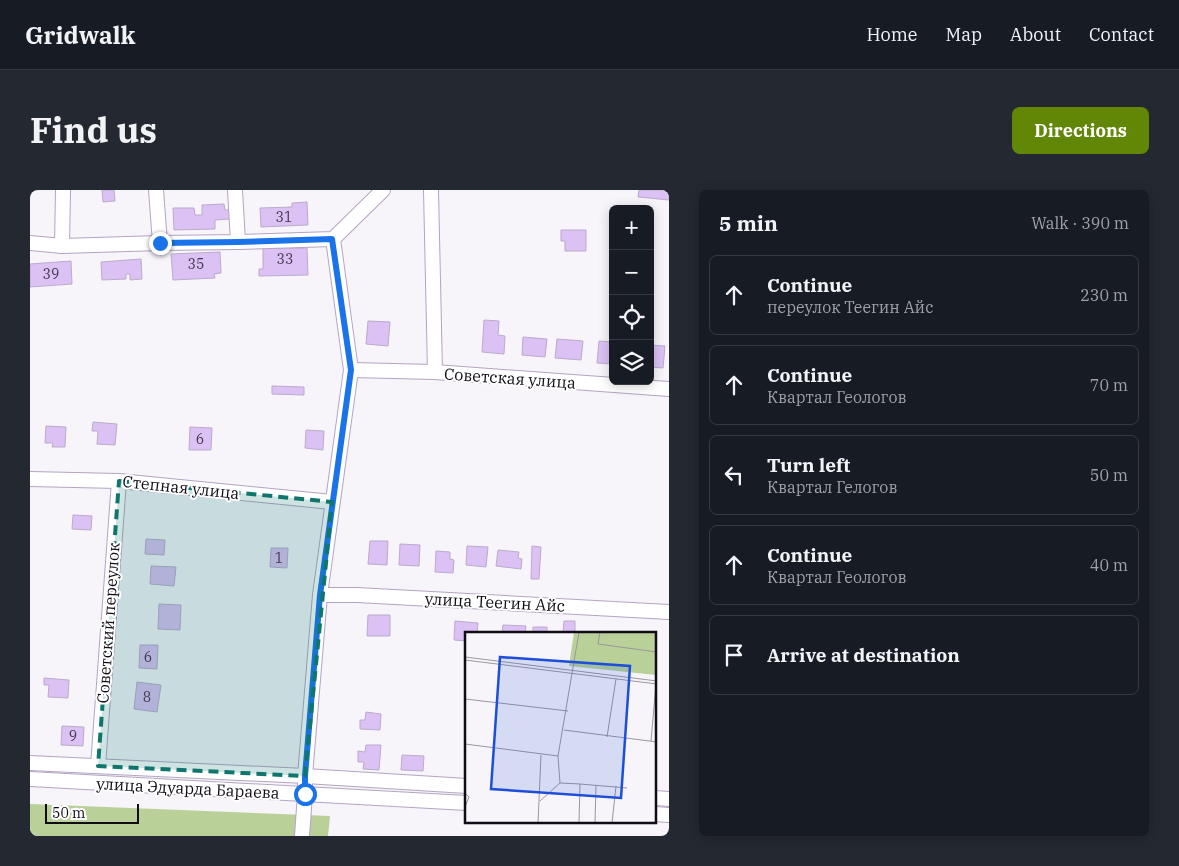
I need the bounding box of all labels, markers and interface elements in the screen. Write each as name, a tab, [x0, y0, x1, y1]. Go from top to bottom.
text: Gridwalk	[25, 19, 135, 51]
text: Home	[866, 23, 918, 46]
text: Map	[946, 23, 982, 46]
text: About	[1010, 23, 1061, 46]
text: Contact	[1089, 23, 1154, 46]
text: Find us	[30, 107, 157, 153]
button: Directions	[1012, 107, 1149, 154]
map controls	[609, 205, 654, 385]
button: +	[609, 205, 654, 250]
house number: 31	[276, 208, 292, 226]
text: 5 min	[719, 209, 778, 237]
text: Walk · 390 m	[1031, 213, 1129, 233]
route end	[149, 232, 172, 255]
house number: 33	[277, 250, 293, 268]
button: −	[609, 250, 654, 295]
house number: 35	[188, 255, 204, 273]
house number: 39	[43, 265, 59, 283]
text: Continue	[767, 273, 852, 297]
icon: ahead	[720, 281, 748, 309]
text: 230 m	[1080, 285, 1128, 305]
button: locate	[609, 295, 654, 340]
text: переулок Теегин Айс	[767, 297, 933, 317]
button: layers	[609, 340, 654, 385]
street label: Советская улица	[444, 363, 577, 393]
text: Continue	[767, 363, 852, 387]
icon: ahead	[720, 371, 748, 399]
text: 70 m	[1090, 375, 1128, 395]
text: Квартал Геологов	[767, 387, 906, 407]
house number: 6	[196, 430, 204, 448]
text: Turn left	[767, 453, 850, 477]
icon: left	[720, 461, 748, 489]
text: 50 m	[1090, 465, 1128, 485]
street label: Степная улица	[122, 471, 241, 503]
text: Квартал Гелогов	[767, 477, 897, 497]
street label: Советский переулок	[92, 541, 124, 704]
text: Continue	[767, 543, 852, 567]
house number: 1	[275, 549, 283, 567]
icon: ahead	[720, 551, 748, 579]
text: 40 m	[1090, 555, 1128, 575]
text: Квартал Геологов	[767, 567, 906, 587]
street label: улица Теегин Айс	[424, 588, 566, 616]
inset map	[465, 632, 656, 824]
icon: arrive	[720, 641, 748, 669]
text: Arrive at destination	[767, 643, 960, 667]
house number: 6	[144, 648, 152, 666]
house number: 8	[143, 688, 151, 706]
house number: 9	[69, 727, 77, 745]
street label: улица Эдуарда Бараева	[96, 773, 280, 803]
route start	[294, 783, 317, 806]
scale bar	[45, 801, 139, 824]
text: 50 m	[52, 804, 85, 822]

